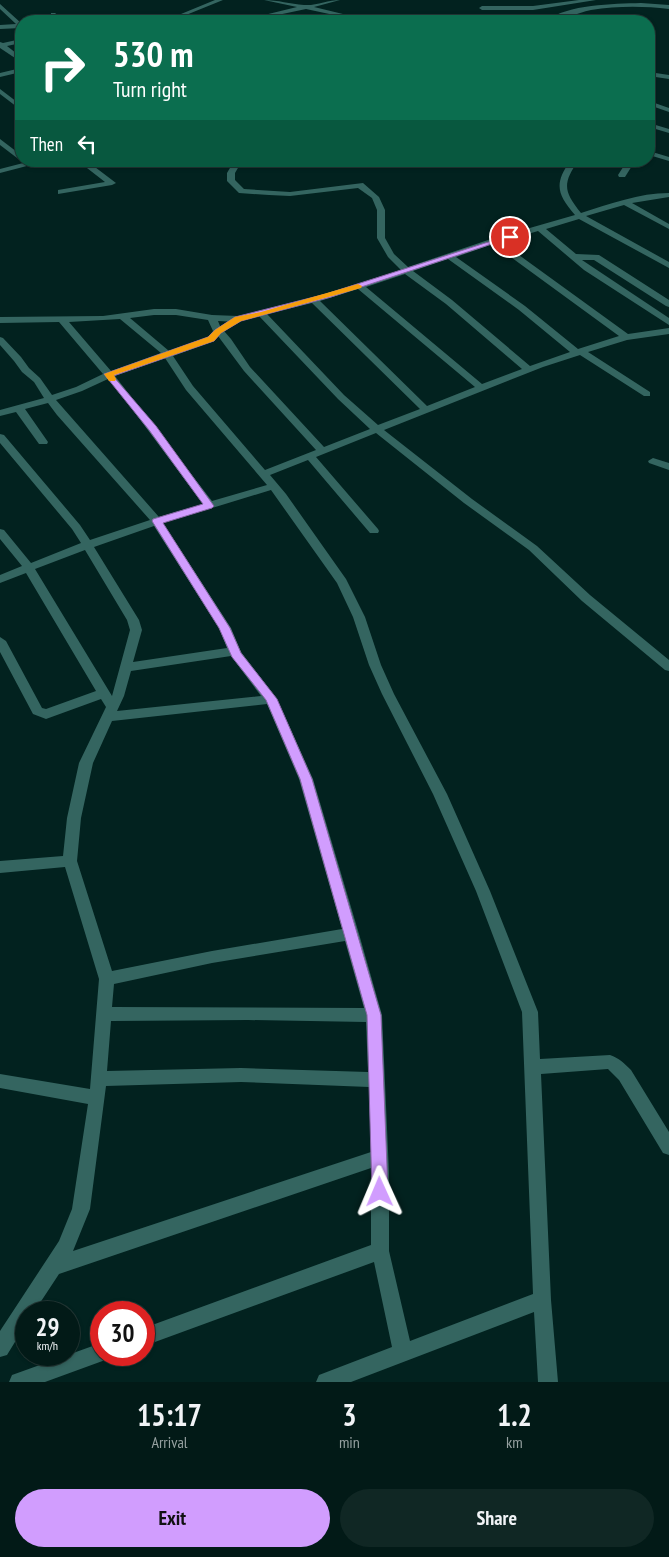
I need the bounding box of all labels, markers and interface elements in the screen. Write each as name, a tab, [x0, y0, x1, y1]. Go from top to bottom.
text: 530 m	[113, 31, 194, 77]
icon: right	[30, 35, 95, 100]
text: Turn right	[113, 75, 187, 103]
icon: left	[73, 130, 101, 158]
text: Then	[30, 132, 63, 156]
pin	[489, 216, 531, 258]
icon: arrive	[496, 223, 524, 251]
position arrow	[353, 1165, 405, 1217]
speed limit sign: 30	[90, 1301, 155, 1366]
text: 29	[36, 1311, 59, 1343]
text: km/h	[37, 1338, 58, 1353]
text: 15:17	[137, 1395, 202, 1434]
text: 3	[342, 1395, 357, 1434]
text: 1.2	[497, 1395, 532, 1434]
text: Arrival	[151, 1432, 188, 1452]
text: min	[339, 1432, 360, 1452]
text: km	[506, 1432, 523, 1452]
button: Exit	[15, 1489, 330, 1547]
button: Share	[340, 1489, 654, 1547]

